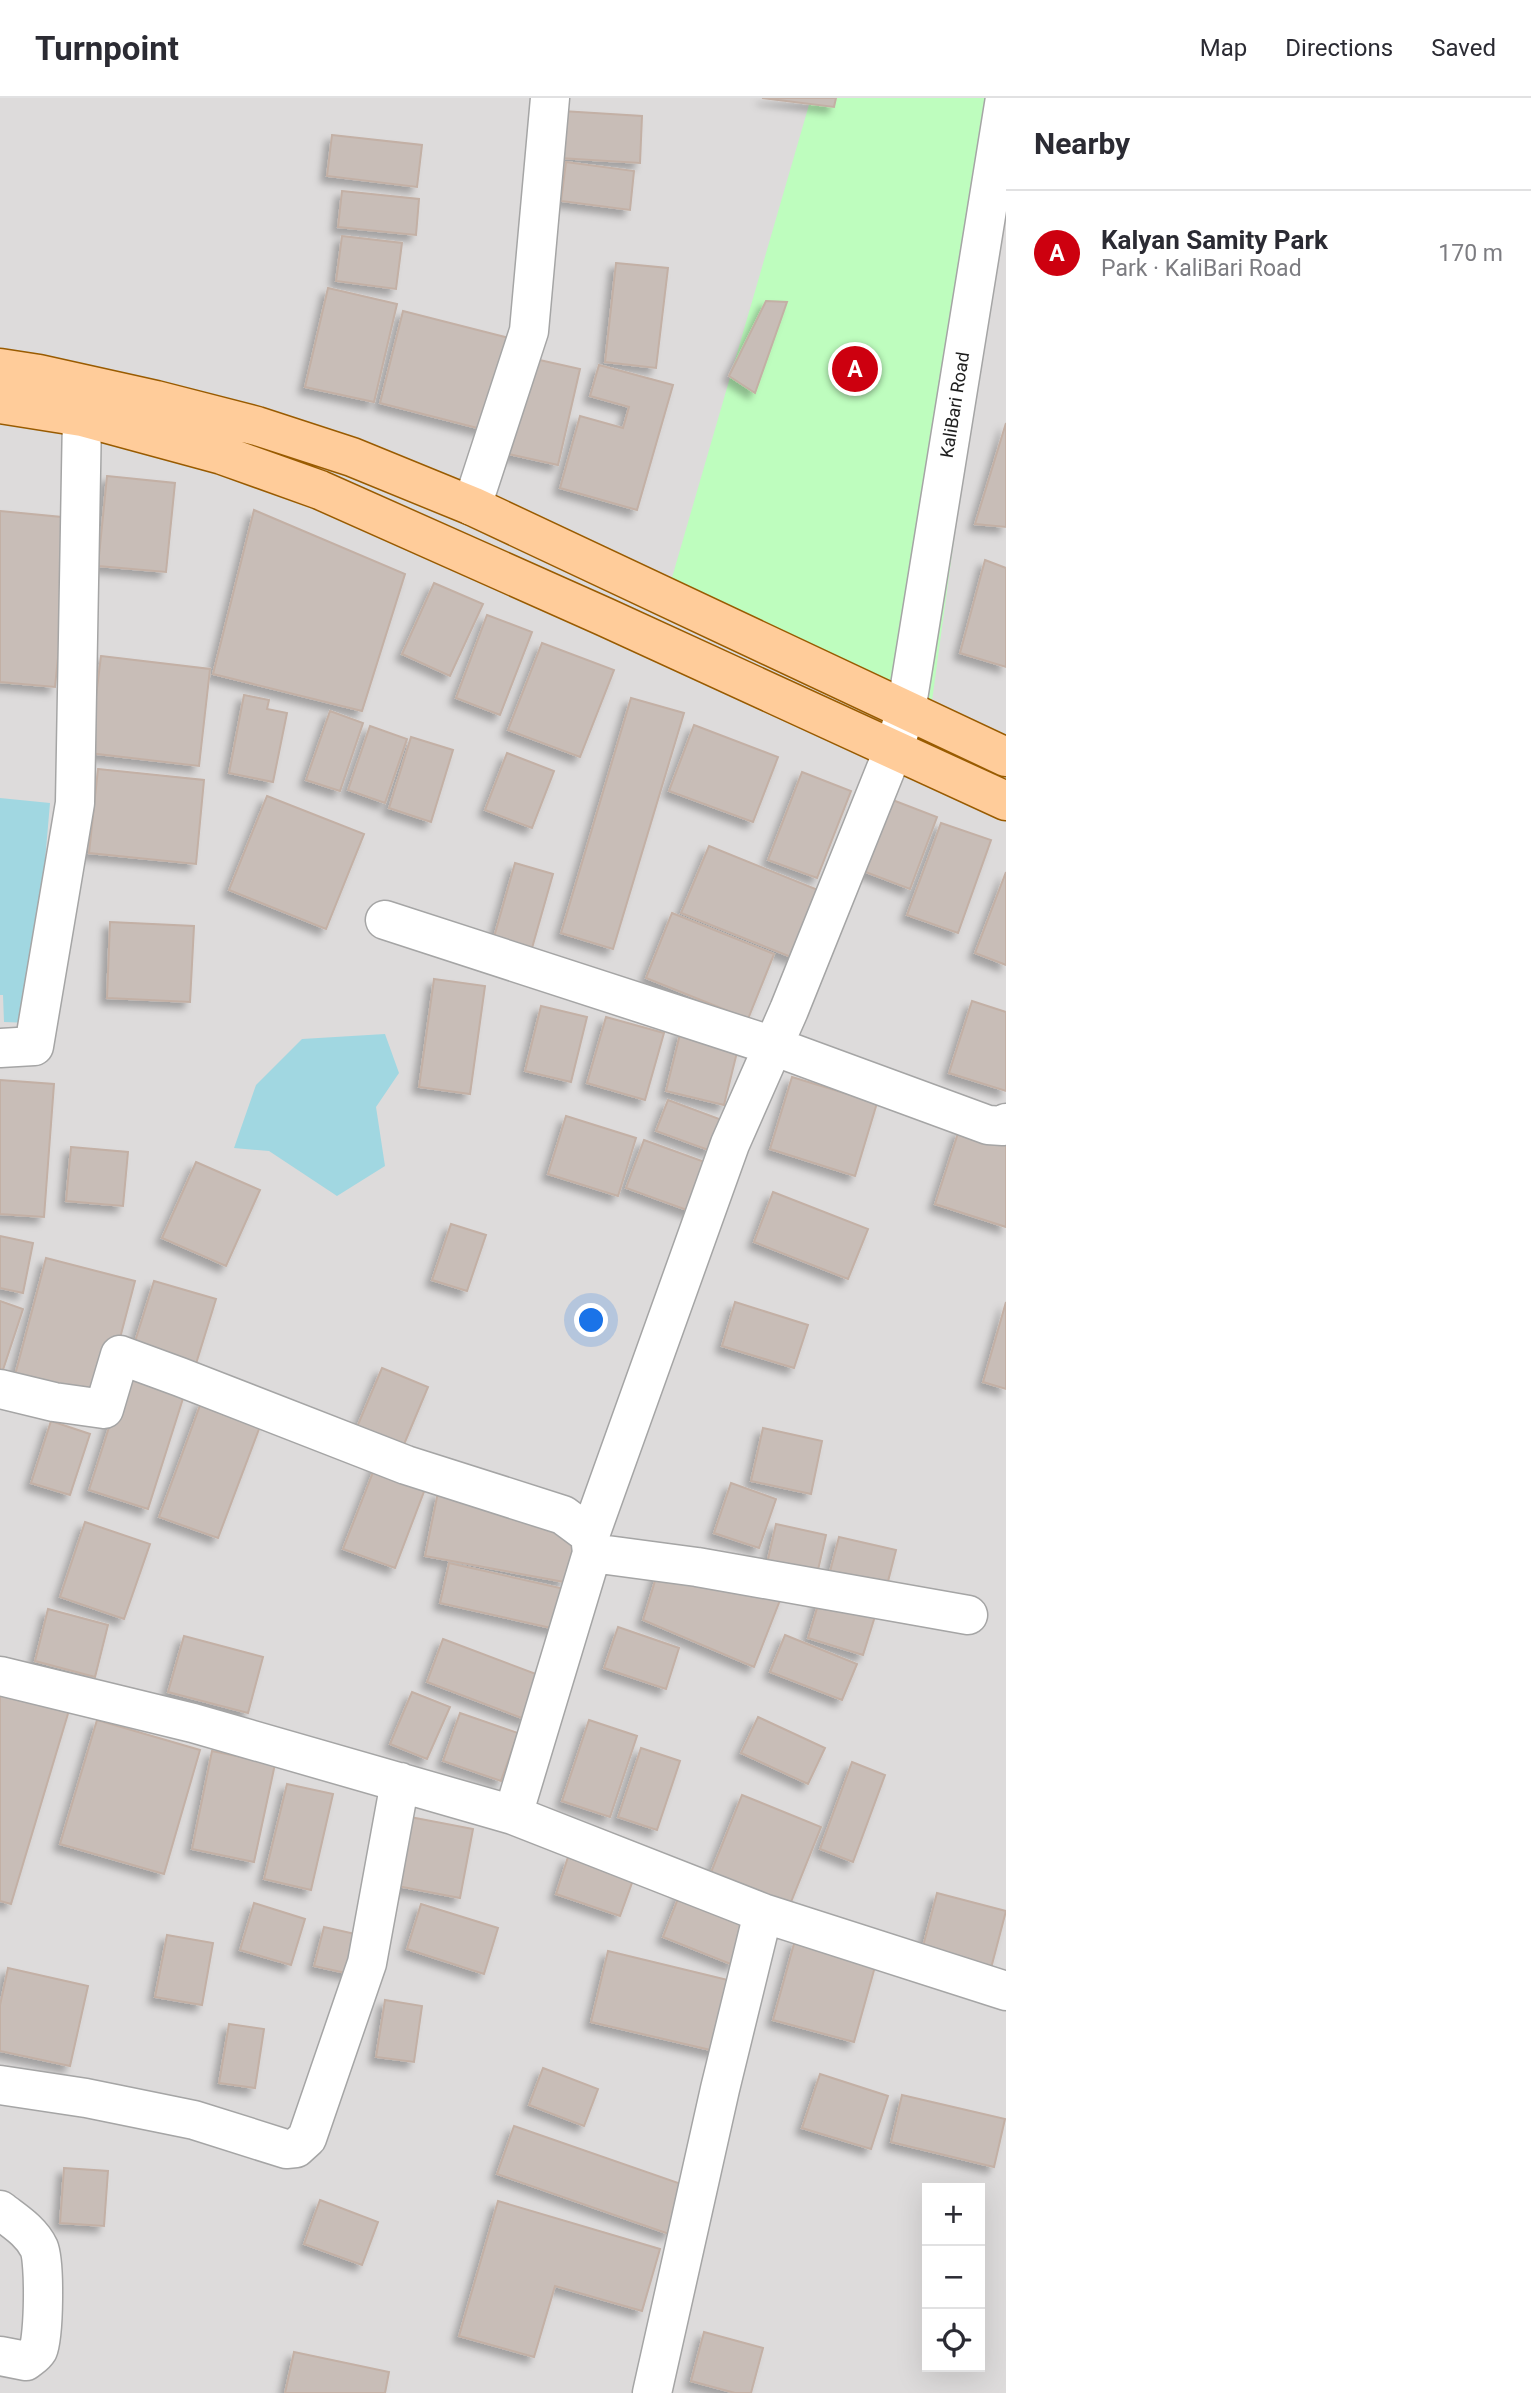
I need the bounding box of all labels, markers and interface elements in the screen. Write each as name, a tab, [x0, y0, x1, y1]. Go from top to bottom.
text: Turnpoint	[35, 29, 179, 68]
text: Map	[1200, 34, 1247, 62]
text: Directions	[1285, 34, 1393, 62]
text: Saved	[1431, 34, 1496, 62]
text: Nearby	[1034, 126, 1130, 161]
text: Kalyan Samity Park	[1101, 225, 1328, 255]
text: A	[1049, 240, 1065, 267]
text: 170 m	[1438, 240, 1503, 267]
text: Park · KaliBari Road	[1101, 255, 1302, 282]
pin: A	[832, 343, 878, 395]
street label: KaliBari Road	[936, 350, 973, 459]
your location	[574, 1303, 608, 1337]
map controls	[922, 2183, 985, 2372]
button: +	[922, 2183, 985, 2246]
button: −	[922, 2246, 985, 2309]
button: locate	[922, 2309, 985, 2372]

